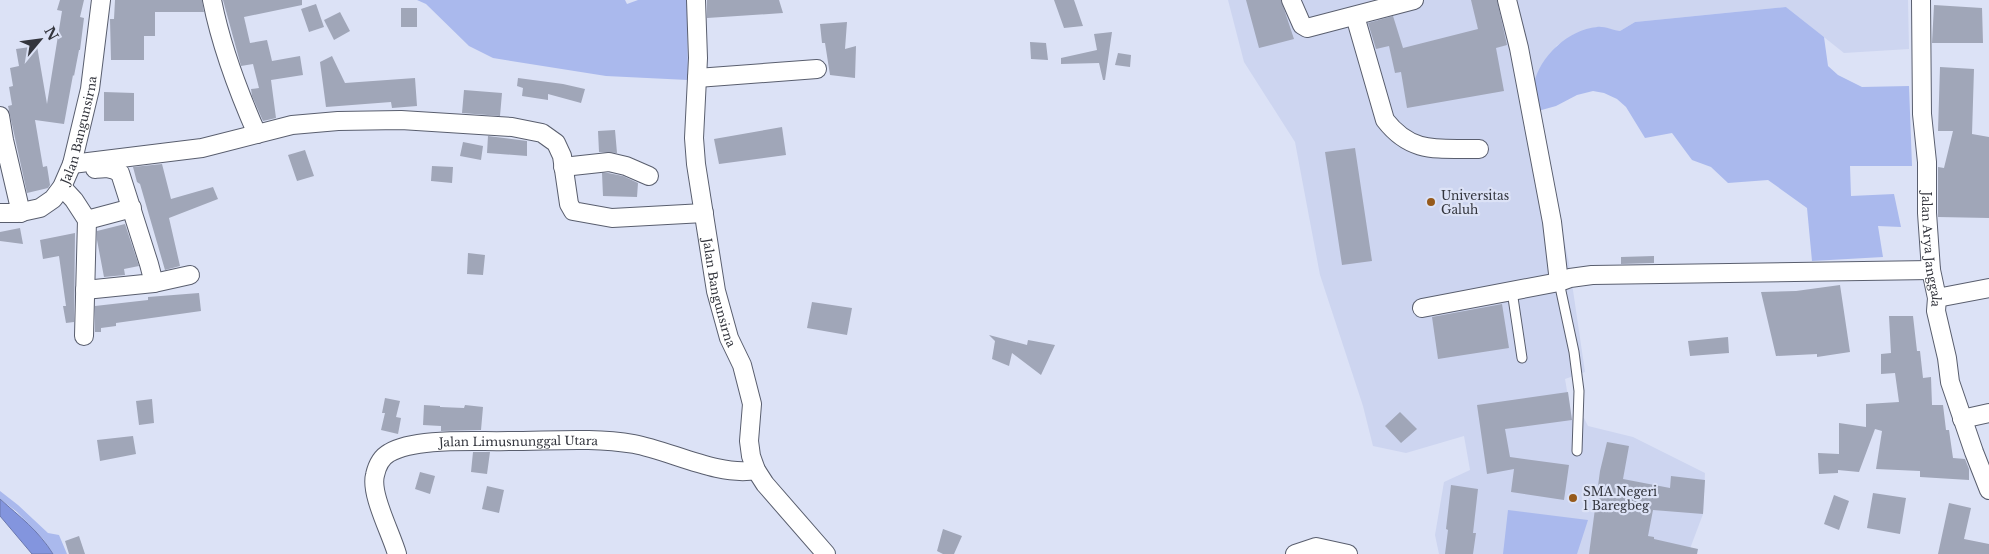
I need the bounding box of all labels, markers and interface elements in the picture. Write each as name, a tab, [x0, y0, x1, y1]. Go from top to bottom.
north arrow	[15, 15, 65, 65]
text: N	[40, 24, 62, 44]
street label: Jalan Bangunsirna	[56, 75, 99, 188]
place label: Universitas Galuh	[1441, 188, 1509, 217]
street label: Jalan Arya Janggala	[1920, 190, 1945, 308]
marker: Universitas Galuh	[1425, 196, 1437, 208]
street label: Jalan Bangunsirna	[700, 235, 740, 350]
street label: Jalan Limusnunggal Utara	[437, 432, 599, 449]
place label: SMA Negeri 1 Baregbeg	[1583, 484, 1657, 513]
marker: SMA Negeri 1 Baregbeg	[1567, 492, 1579, 504]

